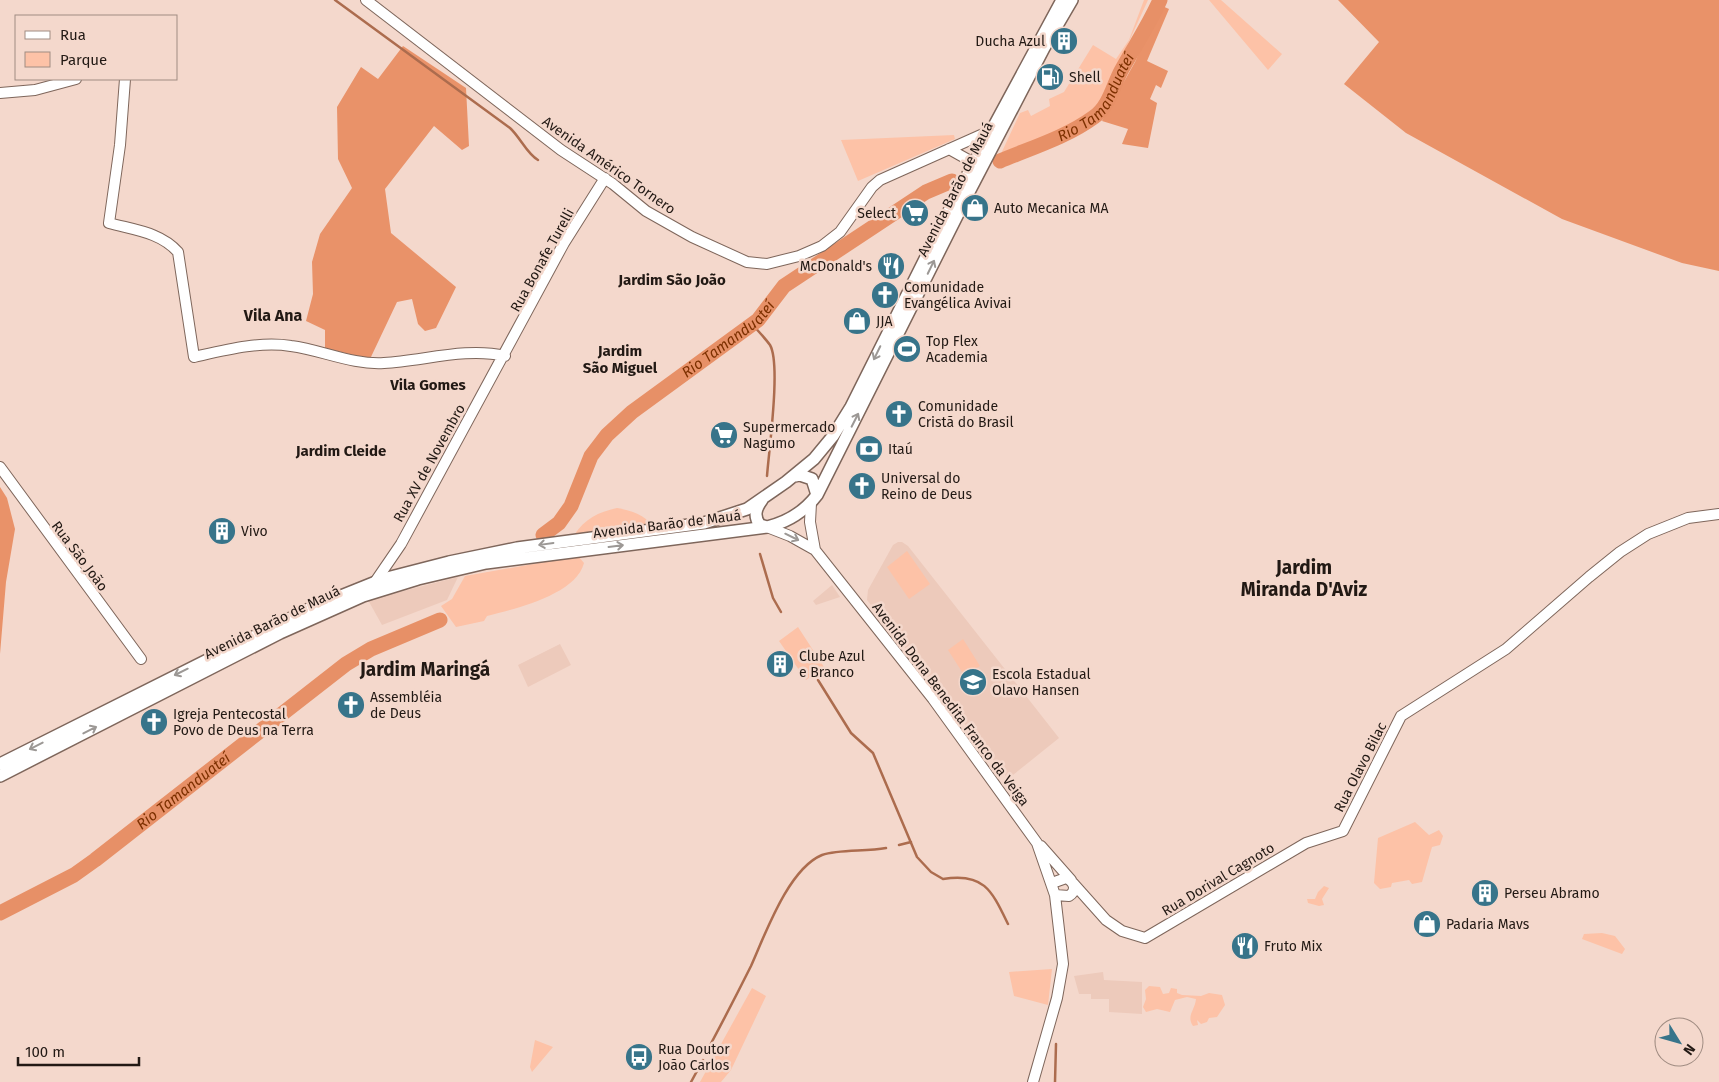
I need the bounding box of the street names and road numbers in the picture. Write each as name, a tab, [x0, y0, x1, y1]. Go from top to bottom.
street label: Avenida Américo Tornero	[539, 113, 679, 218]
street label: Avenida Barão de Mauá	[914, 119, 997, 259]
street label: Rua Bonafe Turelli	[507, 205, 578, 315]
street label: Rua XV de Novembro	[390, 401, 469, 525]
street label: Avenida Barão de Mauá	[592, 507, 742, 542]
street label: Rua São João	[48, 518, 111, 595]
street label: Avenida Barão de Mauá	[202, 582, 343, 663]
street label: Avenida Dona Benedita Franco da Veiga	[868, 599, 1033, 809]
street label: Rua Olavo Bilac	[1330, 719, 1391, 815]
street label: Rua Dorival Cagnoto	[1159, 839, 1278, 920]

